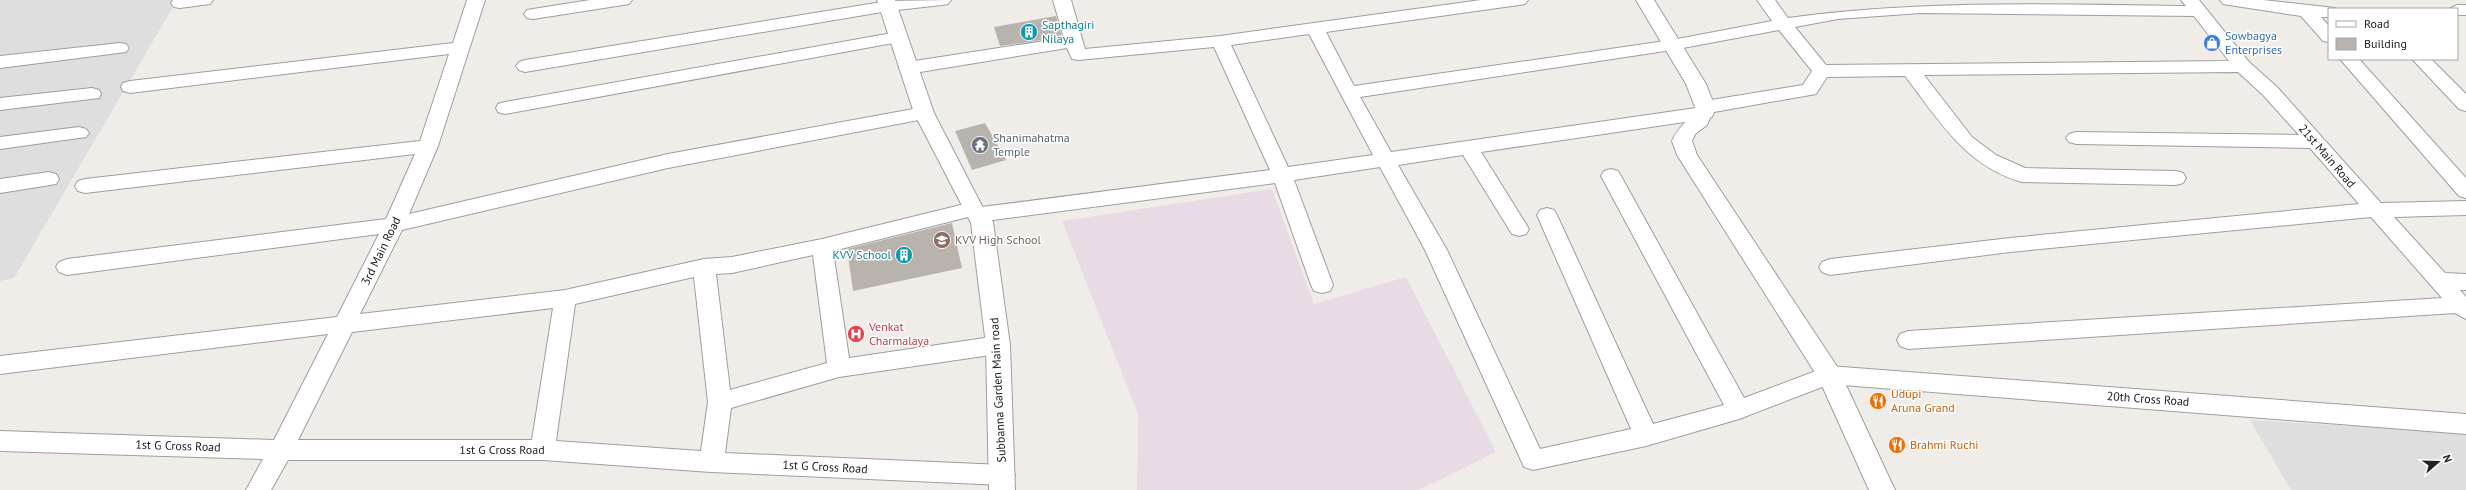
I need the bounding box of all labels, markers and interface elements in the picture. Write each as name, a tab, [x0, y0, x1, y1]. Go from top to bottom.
legend	[2328, 8, 2458, 60]
text: Road	[2364, 16, 2389, 31]
place label: Sapthagiri Nilaya	[1042, 17, 1094, 46]
building icon: Sapthagiri Nilaya	[1019, 22, 1039, 42]
place label: Sowbagya Enterprises	[2225, 28, 2282, 57]
shop icon: Sowbagya Enterprises	[2202, 33, 2222, 53]
text: Building	[2364, 36, 2407, 51]
street label: 21st Main Road	[2296, 121, 2359, 190]
place label: Shanimahatma Temple	[993, 130, 1070, 159]
temple icon: Shanimahatma Temple	[970, 135, 990, 155]
street label: 3rd Main Road	[358, 214, 404, 287]
school or university icon: KVV High School	[932, 230, 952, 250]
place label: KVV High School	[955, 232, 1042, 247]
building icon: KVV School	[894, 245, 914, 265]
place label: KVV School	[832, 247, 891, 262]
street label: Subbanna Garden Main road	[986, 317, 1009, 463]
place label: Venkat Charmalaya	[868, 319, 929, 348]
hospital icon: Venkat Charmalaya	[846, 324, 866, 344]
place label: Udupi Aruna Grand	[1891, 386, 1955, 415]
street label: 20th Cross Road	[2106, 388, 2190, 409]
restaurant icon: Udupi Aruna Grand	[1868, 391, 1888, 411]
restaurant icon: Brahmi Ruchi	[1887, 435, 1907, 455]
street label: 1st G Cross Road	[135, 437, 221, 454]
place label: Brahmi Ruchi	[1910, 437, 1978, 452]
street label: 1st G Cross Road	[459, 442, 545, 457]
north arrow	[2418, 442, 2458, 482]
text: N	[2440, 453, 2455, 464]
street label: 1st G Cross Road	[782, 457, 868, 476]

